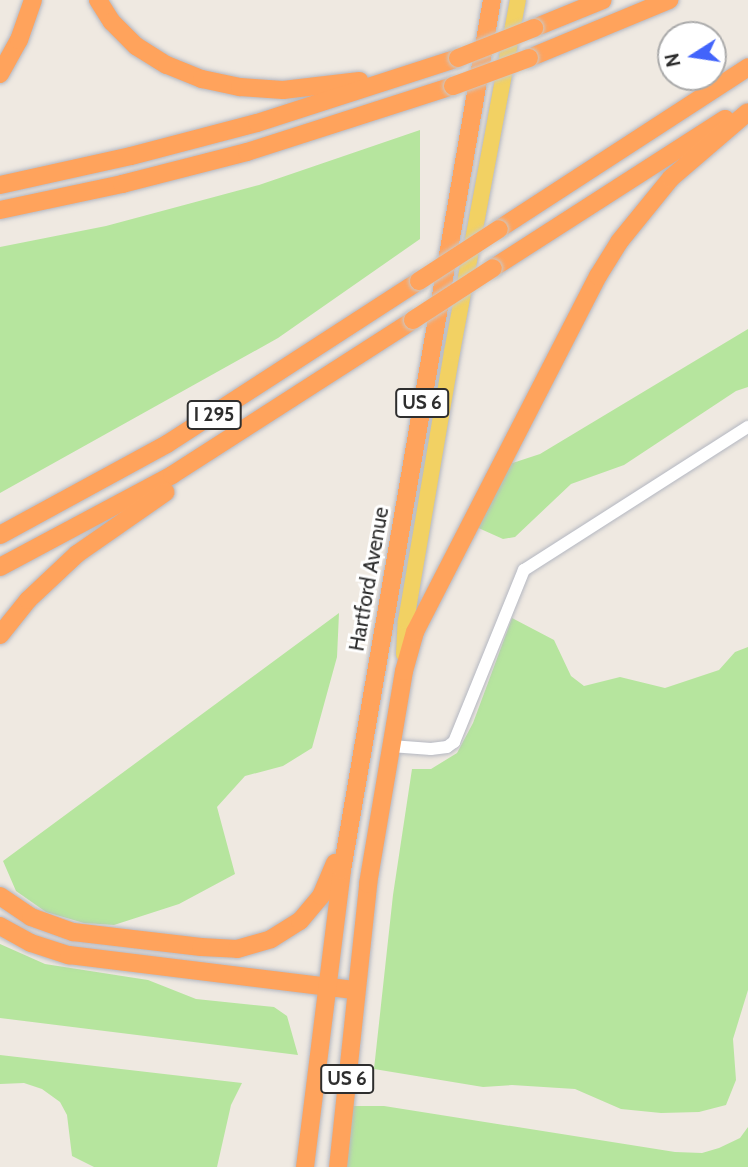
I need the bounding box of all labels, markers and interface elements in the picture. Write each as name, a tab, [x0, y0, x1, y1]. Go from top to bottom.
north arrow	[657, 21, 727, 91]
text: N	[660, 51, 686, 69]
road number: US 6	[394, 388, 450, 418]
road number: I 295	[186, 400, 242, 430]
street label: Hartford Avenue	[344, 505, 394, 653]
road number: US 6	[319, 1064, 375, 1094]

